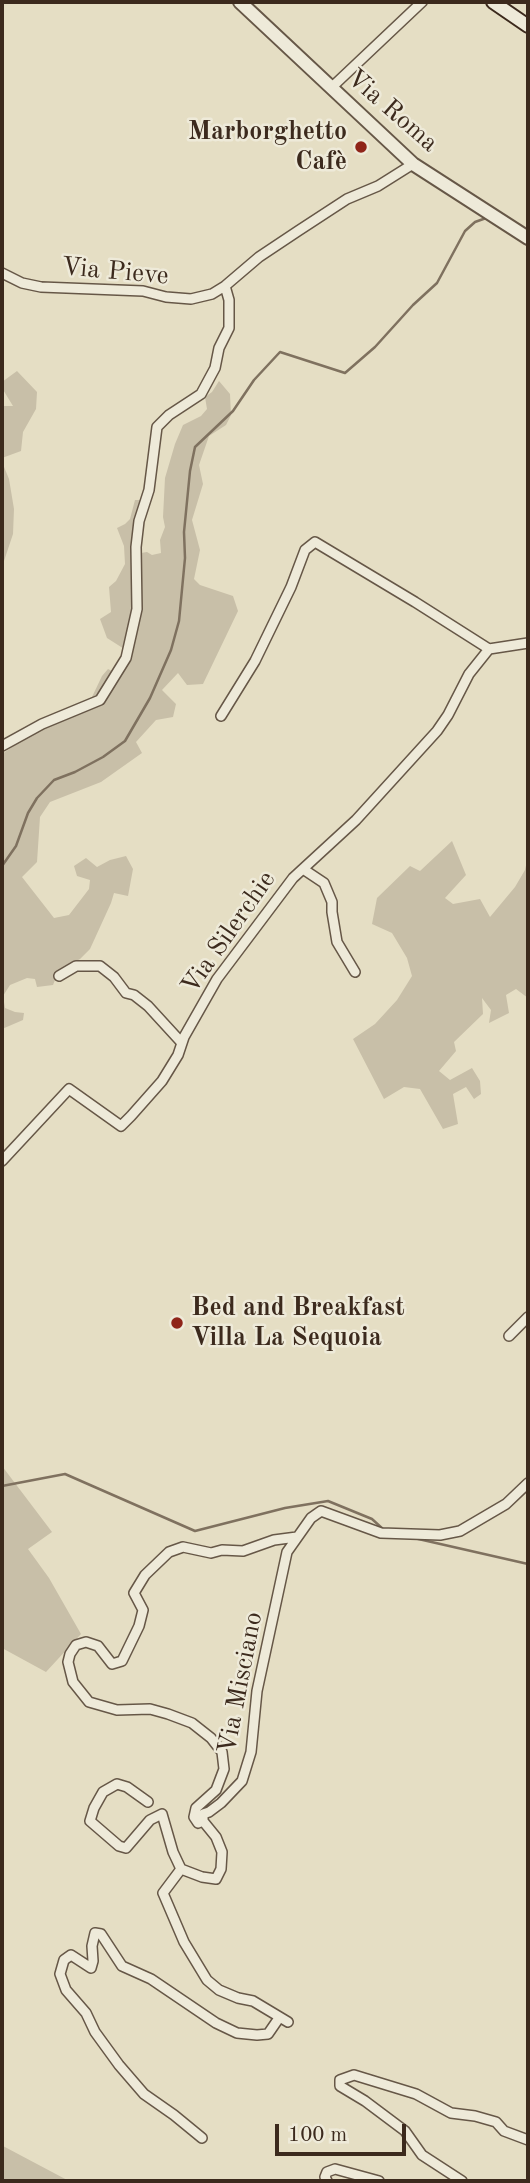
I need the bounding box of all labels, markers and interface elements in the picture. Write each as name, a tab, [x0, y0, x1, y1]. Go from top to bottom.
street label: Via Roma	[340, 63, 444, 159]
place label: Marborghetto Cafè	[188, 116, 347, 178]
marker: Marborghetto Cafè	[353, 139, 369, 155]
street label: Via Pieve	[60, 252, 170, 292]
street label: Via Silerchie	[175, 865, 283, 1001]
place label: Bed and Breakfast Villa La Sequoia	[191, 1292, 405, 1354]
marker: Bed and Breakfast Villa La Sequoia	[169, 1315, 185, 1331]
street label: Via Misciano	[212, 1609, 270, 1757]
scale bar	[278, 2110, 409, 2154]
text: 100 m	[288, 2125, 347, 2146]

